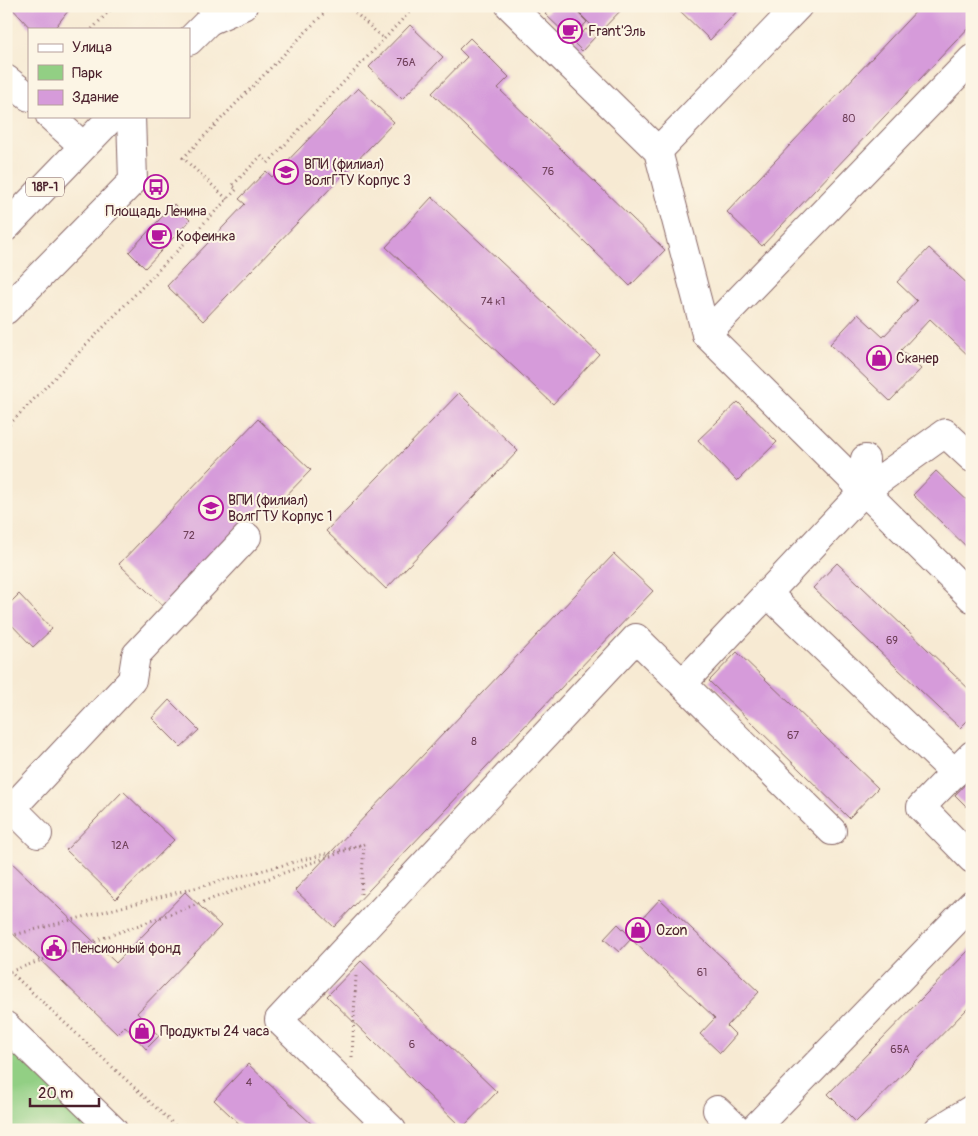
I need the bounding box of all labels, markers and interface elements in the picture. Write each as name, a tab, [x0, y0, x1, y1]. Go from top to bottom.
cafe icon: Frant'Эль	[557, 18, 583, 44]
place label: Frant'Эль	[588, 23, 646, 40]
legend	[28, 28, 190, 118]
text: Улица	[72, 38, 112, 57]
house number: 76А	[396, 56, 416, 69]
text: Парк	[72, 64, 103, 83]
text: Здание	[72, 88, 119, 107]
house number: 80	[842, 112, 856, 125]
place label: ВПИ (филиал) ВолгГТУ Корпус 3	[304, 156, 411, 189]
school or university icon: ВПИ (филиал) ВолгГТУ Корпус 3	[273, 159, 299, 185]
house number: 76	[542, 165, 554, 178]
bus stop icon: Площадь Ленина	[143, 174, 169, 200]
road number: 18Р-1	[26, 178, 64, 196]
place label: Площадь Ленина	[106, 203, 207, 220]
cafe icon: Кофеинка	[146, 223, 172, 249]
place label: Кофеинка	[176, 228, 235, 245]
house number: 74 к1	[481, 295, 505, 308]
shop icon: Сканер	[866, 345, 892, 371]
place label: Сканер	[896, 350, 939, 367]
place label: ВПИ (филиал) ВолгГТУ Корпус 1	[228, 492, 332, 525]
school or university icon: ВПИ (филиал) ВолгГТУ Корпус 1	[198, 495, 224, 521]
house number: 72	[183, 529, 195, 542]
house number: 69	[886, 634, 898, 647]
house number: 67	[787, 729, 799, 742]
house number: 8	[471, 735, 477, 748]
house number: 12А	[111, 839, 129, 852]
shop icon: Ozon	[625, 917, 651, 943]
place label: Ozon	[656, 922, 688, 939]
public building icon: Пенсионный фонд	[41, 935, 67, 961]
place label: Пенсионный фонд	[72, 940, 181, 957]
house number: 61	[697, 966, 707, 979]
shop icon: Продукты 24 часа	[129, 1018, 155, 1044]
place label: Продукты 24 часа	[160, 1023, 269, 1040]
house number: 6	[409, 1038, 415, 1051]
house number: 65А	[890, 1043, 910, 1056]
scale bar	[30, 1076, 99, 1108]
house number: 4	[246, 1076, 253, 1089]
text: 20 m	[38, 1084, 73, 1103]

